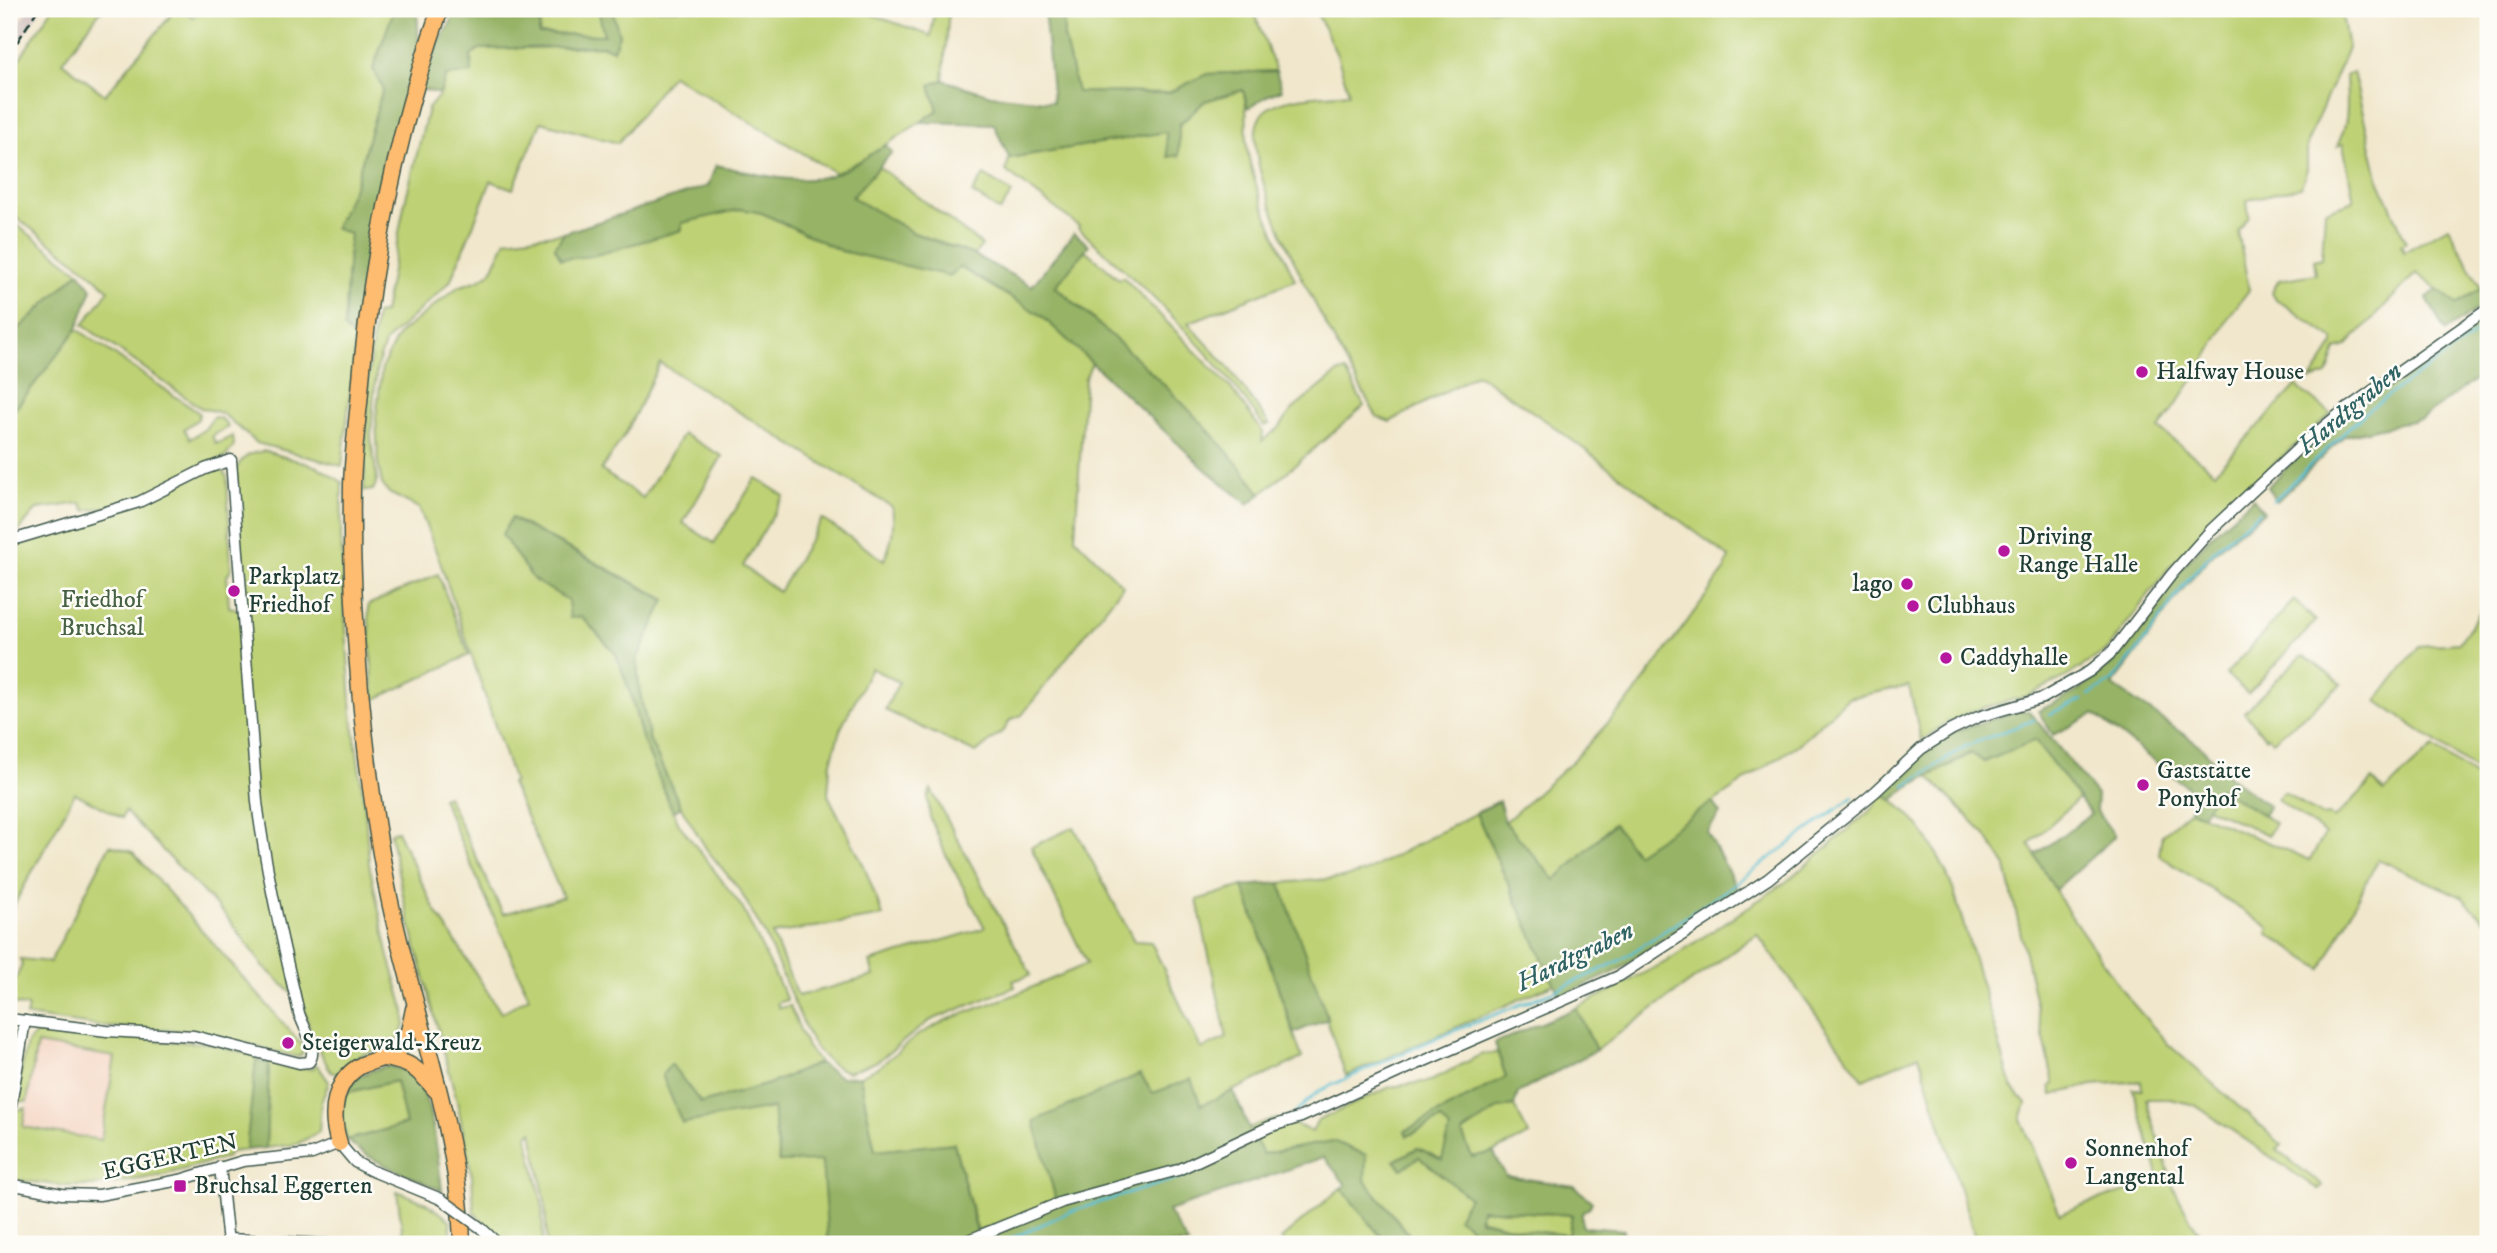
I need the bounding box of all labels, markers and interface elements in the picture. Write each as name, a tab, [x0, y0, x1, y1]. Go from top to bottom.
water label: Hardtgraben	[2290, 355, 2409, 463]
place label: Halfway House	[2156, 357, 2304, 387]
marker: Halfway House	[2134, 364, 2150, 380]
place label: Driving Range Halle	[2018, 522, 2138, 580]
marker: Driving Range Halle	[1996, 543, 2012, 559]
place label: Parkplatz Friedhof	[248, 562, 341, 620]
place label: lago	[1852, 569, 1893, 599]
marker: lago	[1899, 576, 1915, 592]
marker: Parkplatz Friedhof	[226, 583, 242, 599]
park label: Friedhof Bruchsal	[60, 585, 147, 643]
place label: Clubhaus	[1927, 591, 2015, 621]
marker: Clubhaus	[1905, 598, 1921, 614]
place label: Caddyhalle	[1960, 643, 2068, 673]
marker: Caddyhalle	[1938, 650, 1954, 666]
place label: Gaststätte Ponyhof	[2157, 756, 2251, 814]
marker: Gaststätte Ponyhof	[2135, 777, 2151, 793]
water label: Hardtgraben	[1510, 914, 1639, 1000]
place label: Steigerwald-Kreuz	[302, 1028, 482, 1058]
marker: Steigerwald-Kreuz	[280, 1035, 296, 1051]
street label: EGGERTEN	[99, 1127, 241, 1187]
place label: Sonnenhof Langental	[2085, 1134, 2192, 1192]
marker: Sonnenhof Langental	[2063, 1155, 2079, 1171]
place label: Bruchsal Eggerten	[194, 1171, 373, 1201]
marker: Bruchsal Eggerten	[172, 1178, 188, 1194]

